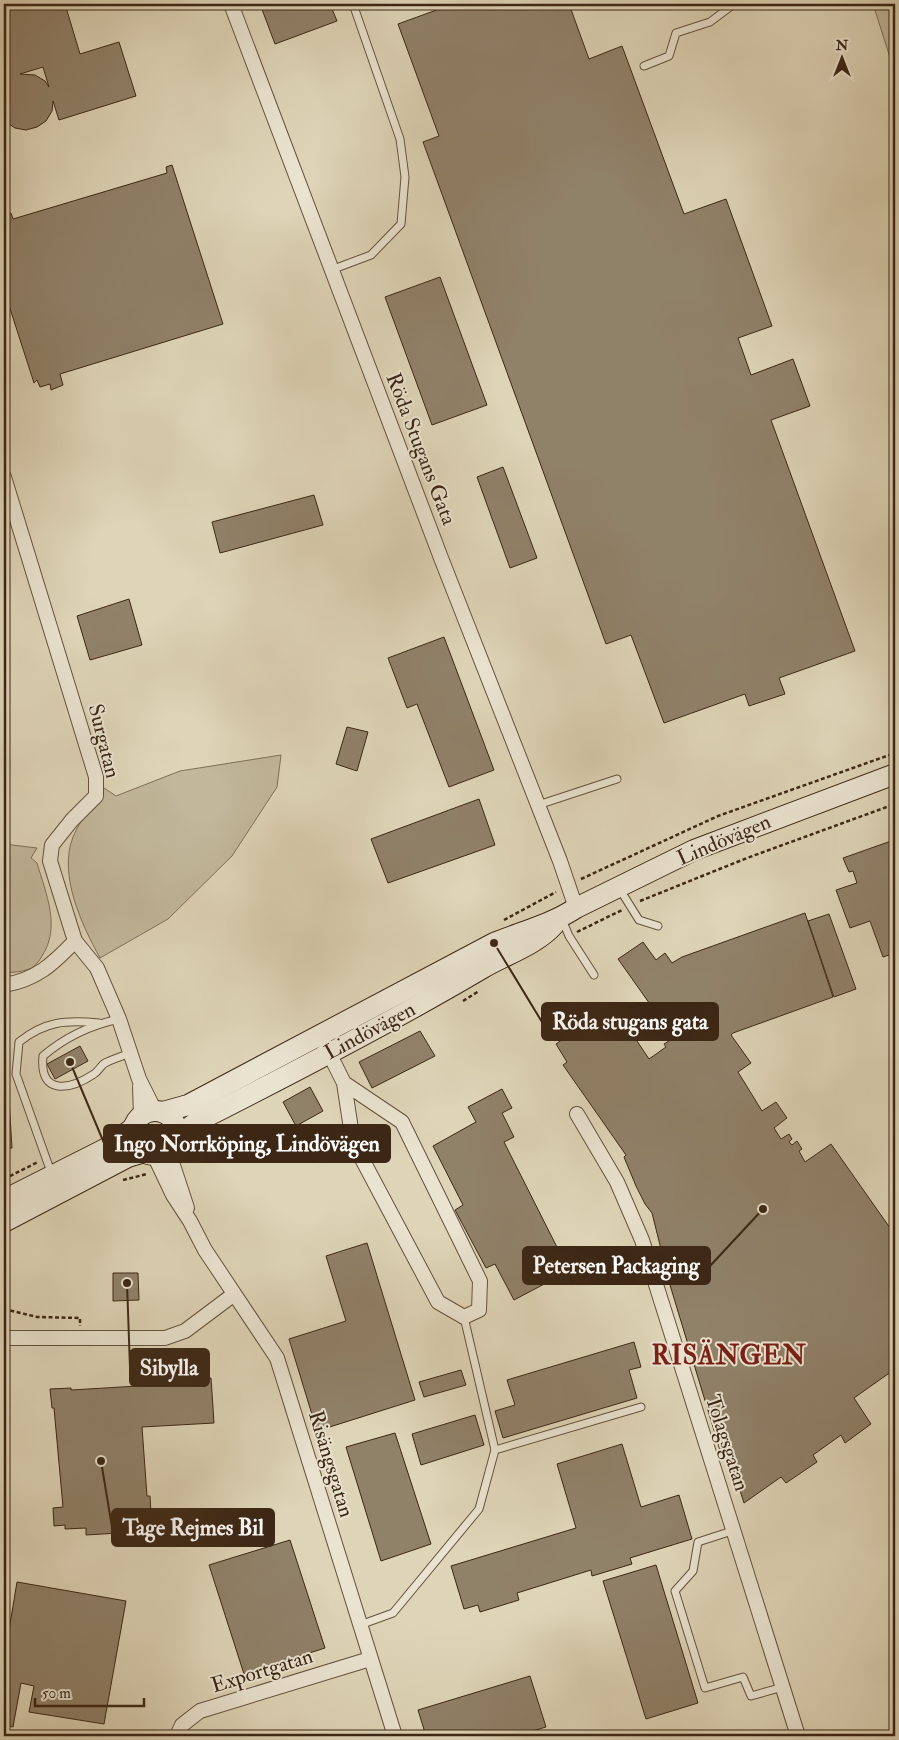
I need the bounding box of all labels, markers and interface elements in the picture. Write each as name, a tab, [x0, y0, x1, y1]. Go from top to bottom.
north arrow	[816, 32, 866, 82]
text: N	[835, 37, 849, 54]
street label: Röda Stugans Gata	[380, 369, 463, 529]
street label: Surgatan	[82, 701, 126, 781]
street label: Lindövägen	[673, 808, 775, 872]
street label: Lindövägen	[320, 996, 420, 1066]
callout: Röda stugans gata	[542, 1003, 718, 1040]
text: Röda stugans gata	[552, 1008, 709, 1037]
callout: Ingo Norrköping, Lindövägen	[104, 1125, 390, 1162]
text: Ingo Norrköping, Lindövägen	[114, 1130, 381, 1159]
callout: Petersen Packaging	[523, 1247, 710, 1284]
text: Petersen Packaging	[532, 1252, 701, 1281]
district label: RISÄNGEN	[652, 1339, 806, 1372]
callout: Sibylla	[130, 1349, 209, 1386]
text: Sibylla	[140, 1354, 199, 1383]
street label: Tolagsgatan	[699, 1391, 755, 1495]
street label: Risängsgatan	[302, 1407, 360, 1521]
callout: Tage Rejmes Bil	[112, 1509, 274, 1546]
text: Tage Rejmes Bil	[121, 1514, 264, 1543]
street label: Exportgatan	[208, 1643, 316, 1699]
scale bar	[35, 1675, 144, 1707]
text: 50 m	[42, 1684, 71, 1703]

